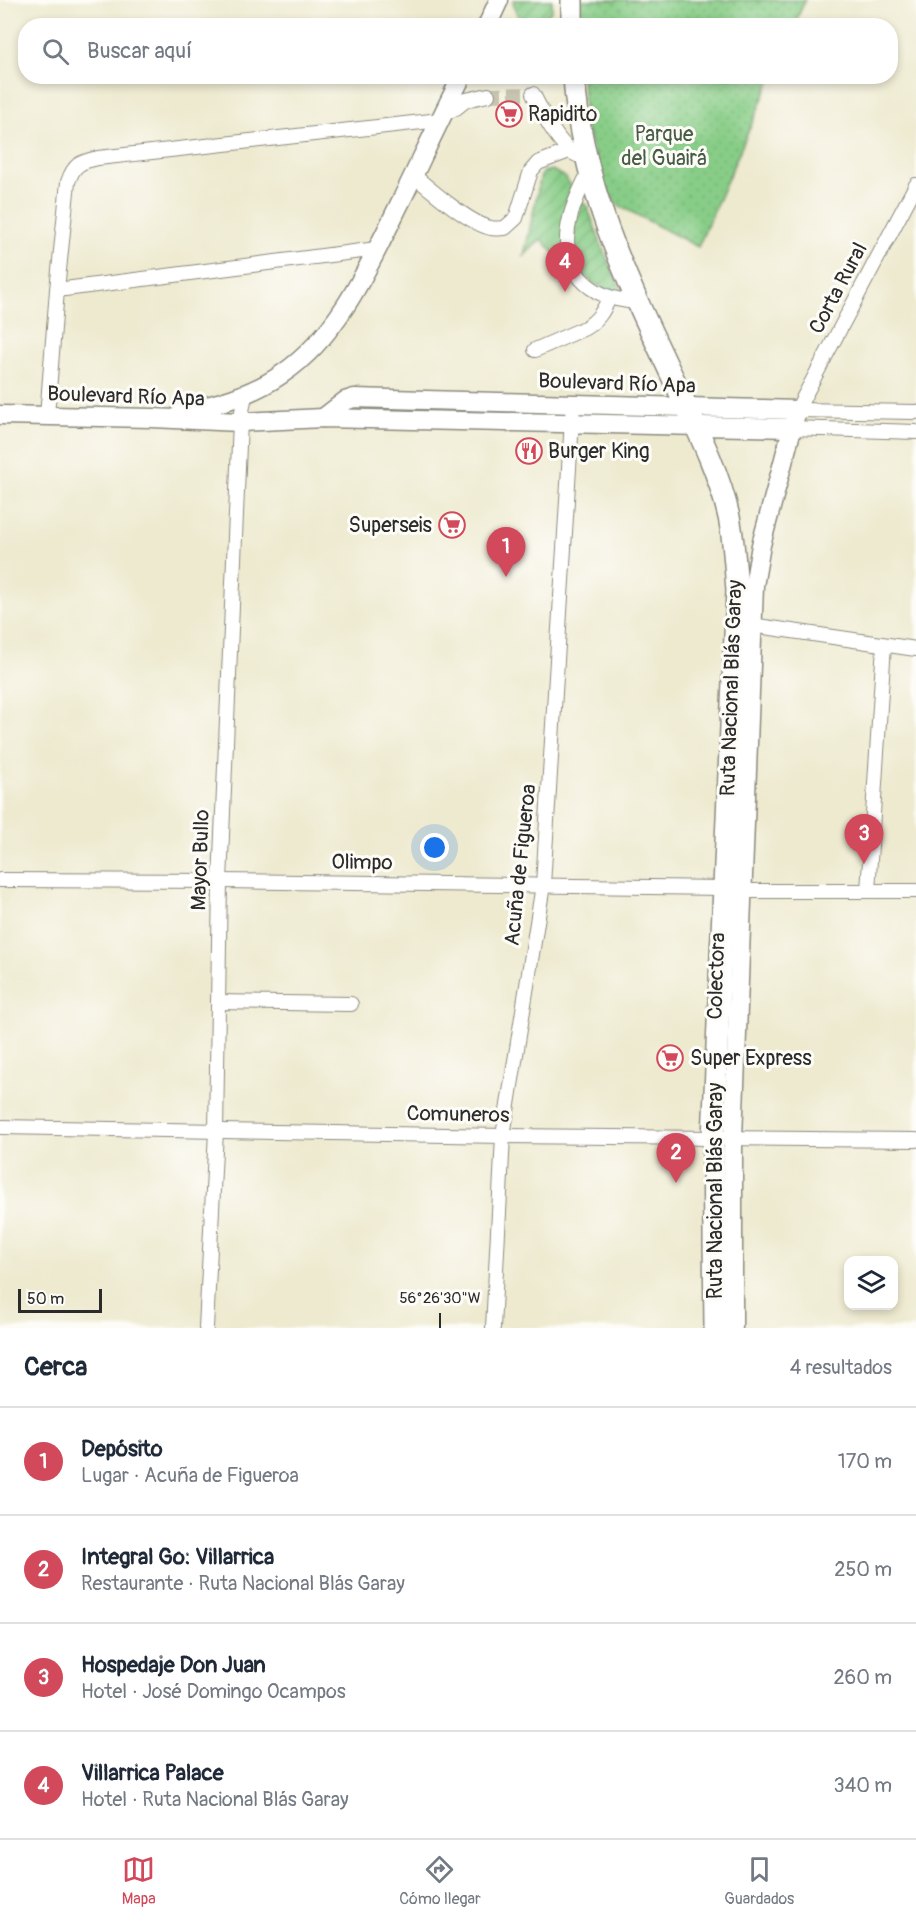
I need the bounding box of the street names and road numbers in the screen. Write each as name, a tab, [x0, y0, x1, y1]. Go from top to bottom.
street label: Corta Rural	[803, 238, 874, 338]
street label: Boulevard Río Apa	[538, 367, 696, 400]
street label: Boulevard Río Apa	[47, 380, 205, 413]
street label: Ruta Nacional Blás Garay	[714, 579, 749, 797]
street label: Acuña de Figueroa	[499, 783, 542, 947]
street label: Mayor Bullo	[185, 809, 216, 911]
street label: Olimpo	[331, 848, 393, 877]
street label: Colectora	[701, 932, 732, 1020]
street label: Ruta Nacional Blás Garay	[702, 1083, 729, 1299]
street label: Comuneros	[406, 1100, 510, 1129]

